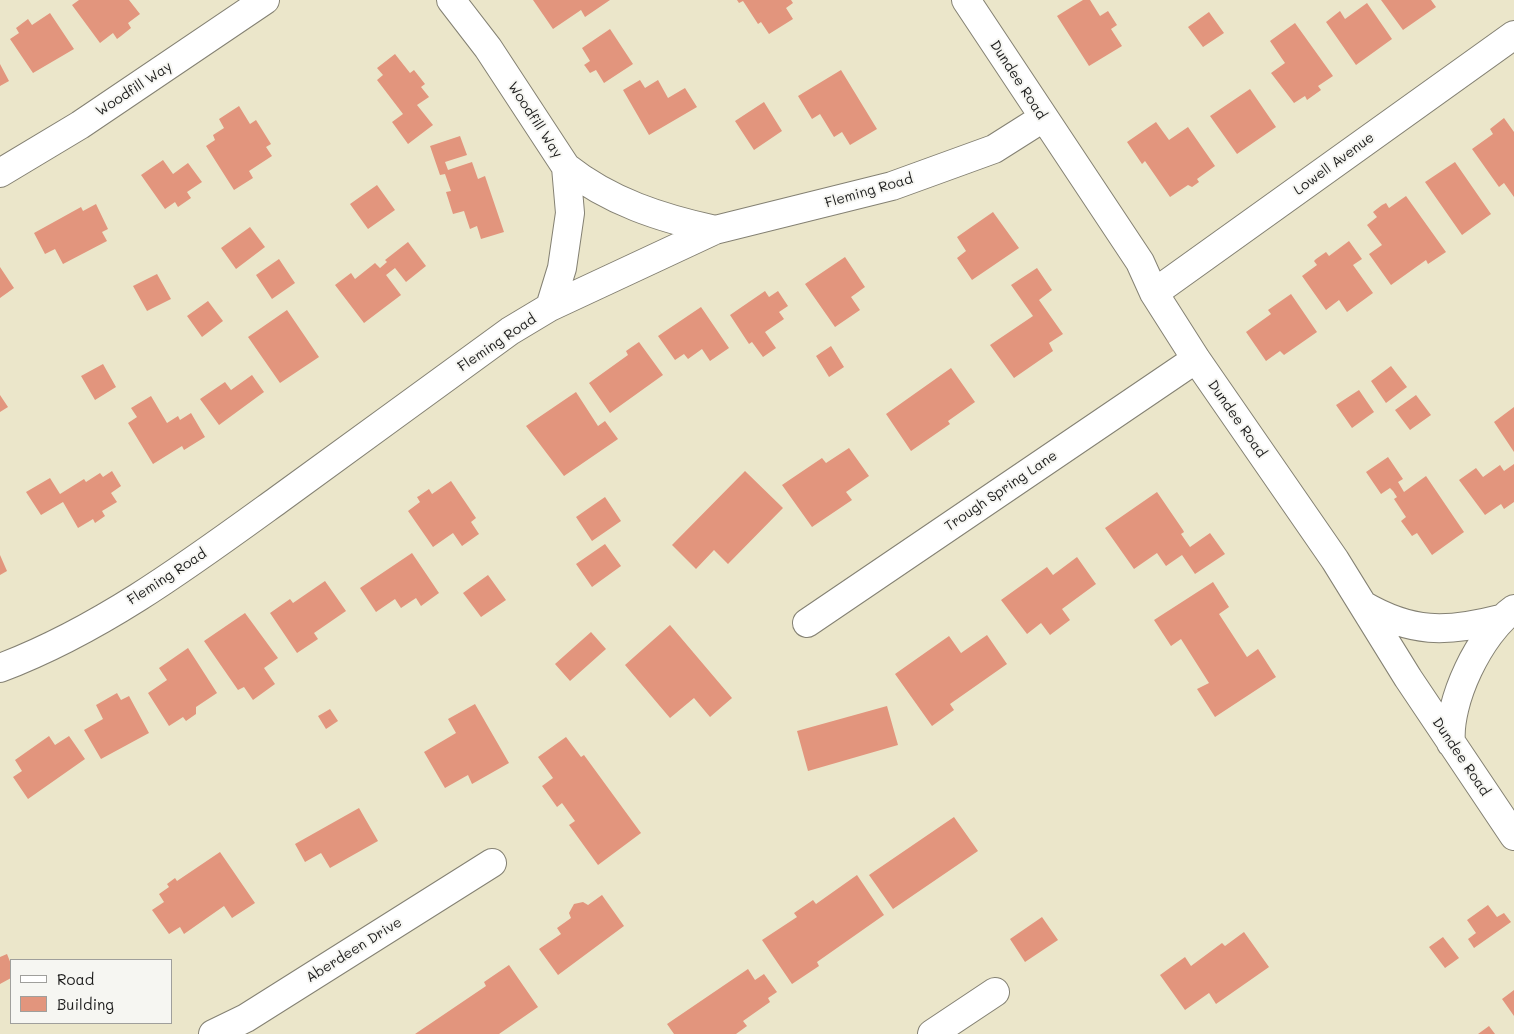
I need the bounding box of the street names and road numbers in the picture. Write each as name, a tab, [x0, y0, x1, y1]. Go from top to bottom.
street label: Dundee Road	[986, 37, 1050, 123]
street label: Woodfill Way	[93, 58, 175, 120]
street label: Woodfill Way	[504, 79, 566, 161]
street label: Lowell Avenue	[1291, 129, 1377, 199]
street label: Fleming Road	[823, 170, 915, 212]
street label: Fleming Road	[455, 311, 539, 375]
street label: Dundee Road	[1204, 377, 1270, 461]
street label: Trough Spring Lane	[942, 447, 1060, 535]
street label: Fleming Road	[124, 545, 210, 609]
street label: Dundee Road	[1429, 715, 1493, 799]
street label: Aberdeen Drive	[303, 914, 405, 986]

